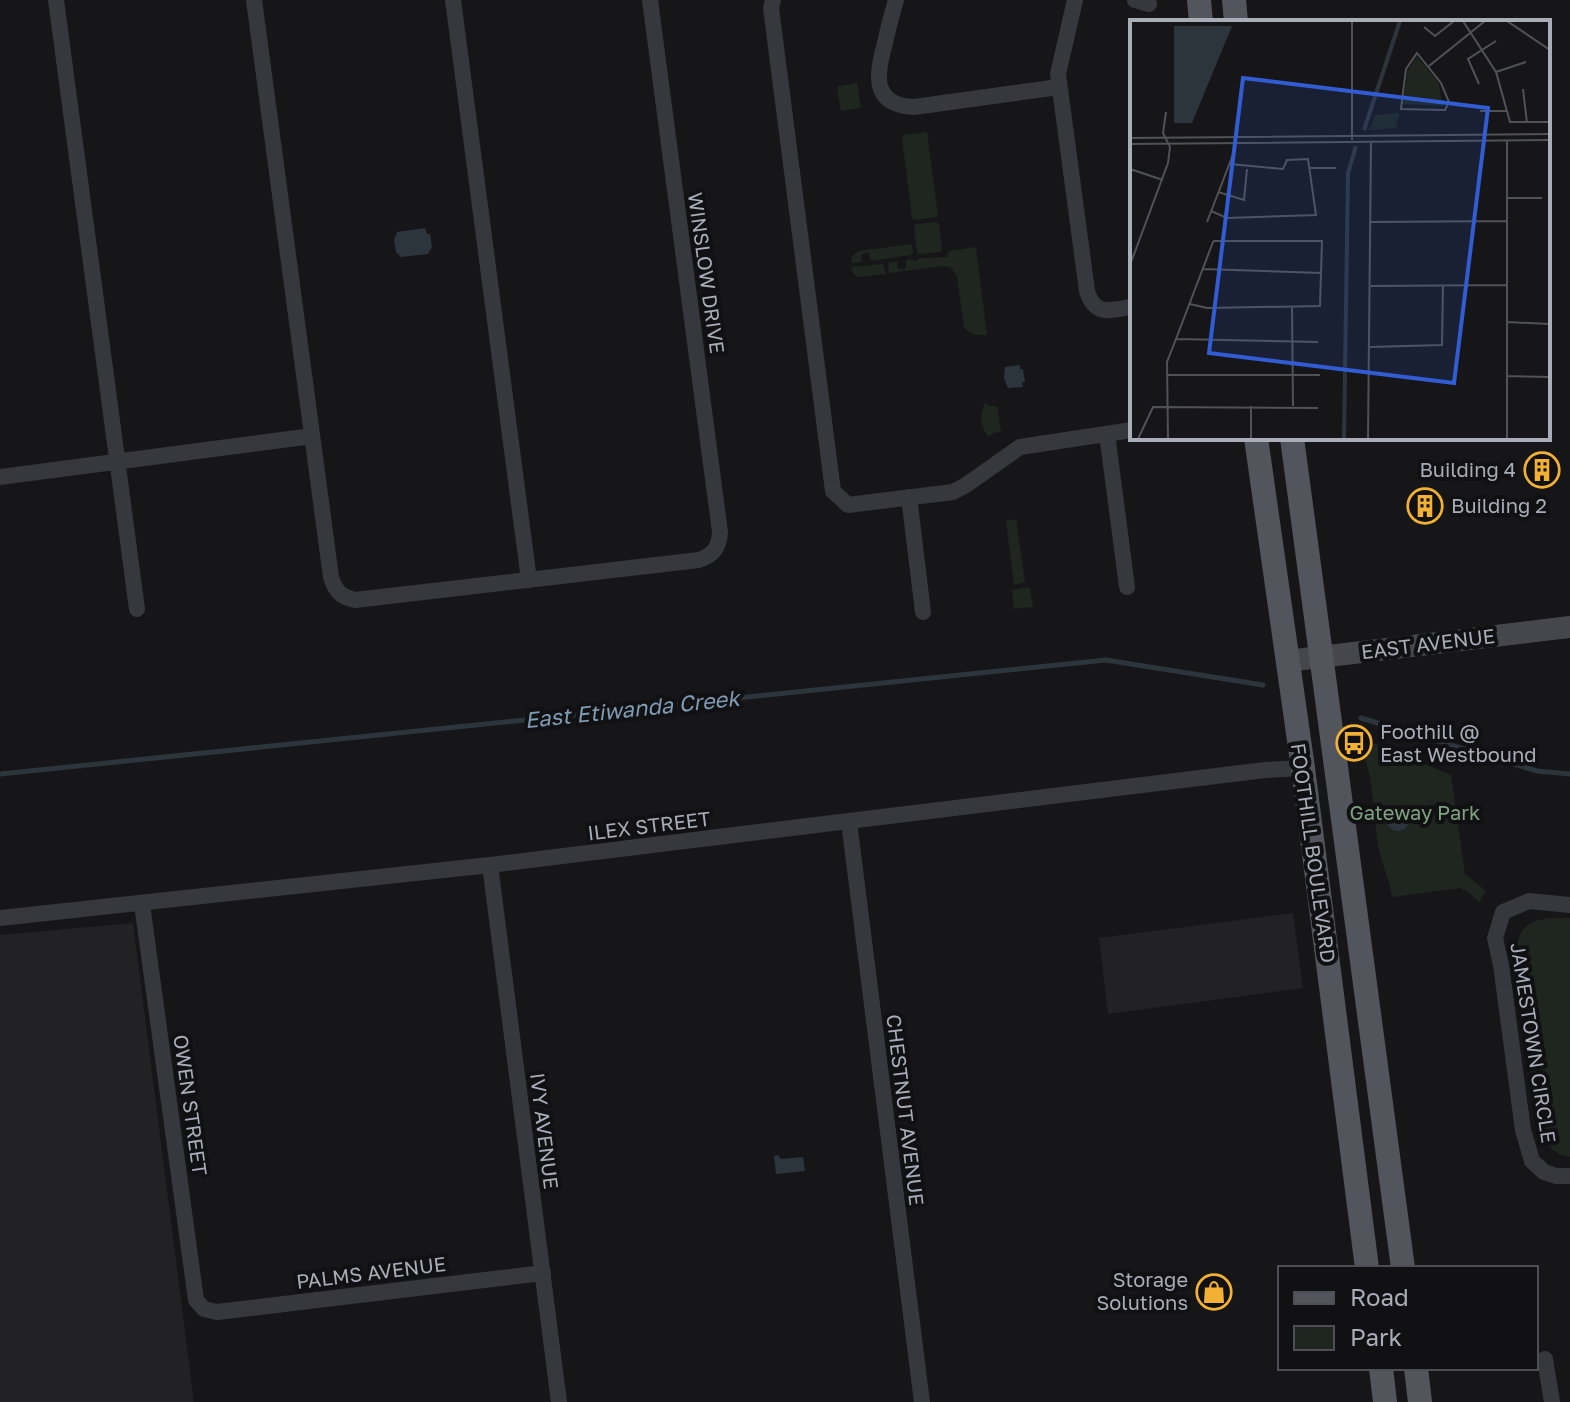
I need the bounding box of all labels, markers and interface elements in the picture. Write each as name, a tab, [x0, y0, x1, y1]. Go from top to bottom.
inset map	[1130, 20, 1550, 440]
street label: WINSLOW DRIVE	[684, 191, 730, 355]
building icon: Building 4	[1523, 451, 1561, 489]
place label: Building 4	[1419, 457, 1516, 481]
building icon: Building 2	[1406, 487, 1444, 525]
place label: Building 2	[1451, 493, 1547, 517]
street label: EAST AVENUE	[1360, 623, 1496, 663]
water label: East Etiwanda Creek	[523, 684, 743, 733]
place label: Foothill @ East Westbound	[1380, 719, 1537, 766]
bus stop icon: Foothill @ East Westbound	[1335, 724, 1373, 762]
street label: FOOTHILL BOULEVARD	[1287, 741, 1341, 964]
park label: Gateway Park	[1350, 800, 1480, 824]
street label: ILEX STREET	[586, 806, 712, 844]
street label: JAMESTOWN CIRCLE	[1506, 941, 1562, 1145]
street label: CHESTNUT AVENUE	[882, 1013, 930, 1207]
street label: OWEN STREET	[169, 1033, 213, 1177]
street label: IVY AVENUE	[526, 1071, 564, 1190]
street label: PALMS AVENUE	[295, 1251, 447, 1293]
legend	[1278, 1266, 1538, 1370]
place label: Storage Solutions	[1096, 1267, 1188, 1314]
shop icon: Storage Solutions	[1195, 1273, 1233, 1311]
text: Road	[1350, 1282, 1409, 1311]
text: Park	[1350, 1322, 1402, 1351]

